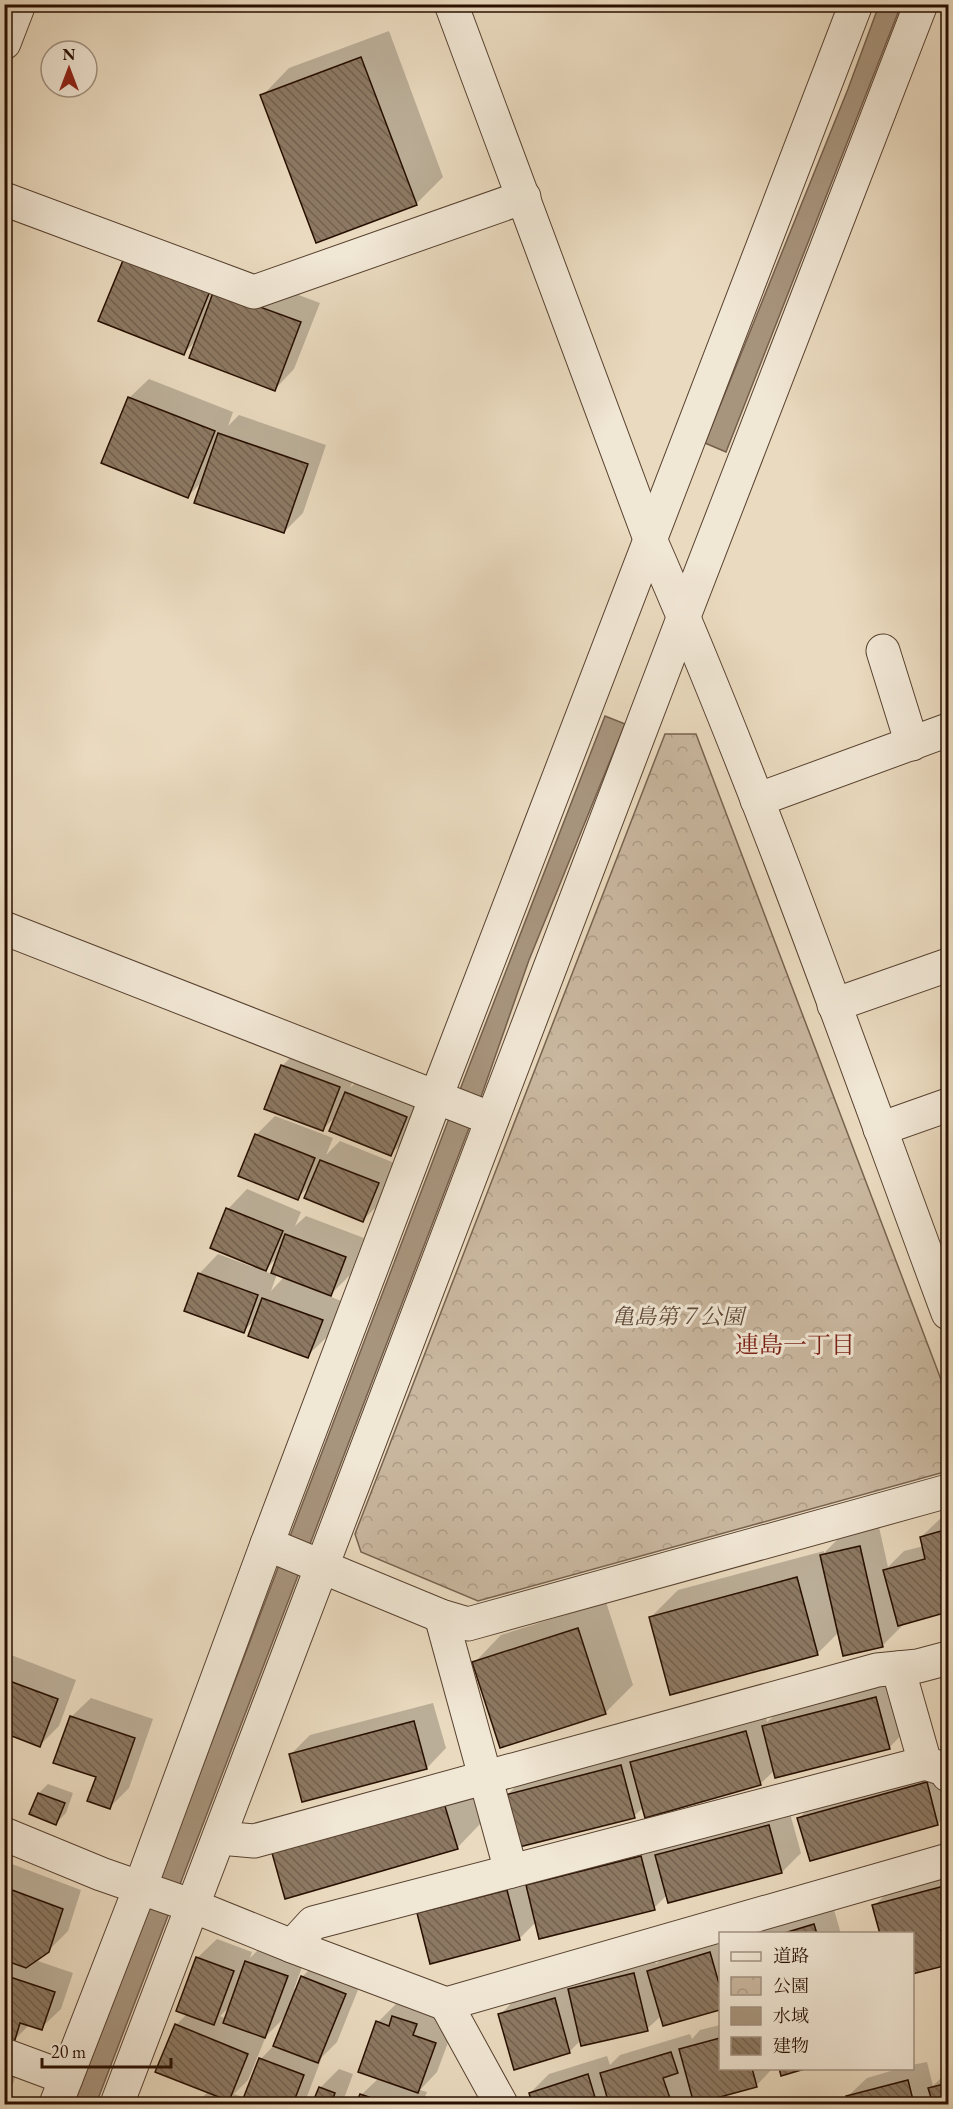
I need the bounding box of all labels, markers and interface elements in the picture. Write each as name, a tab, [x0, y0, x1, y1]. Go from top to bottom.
north arrow	[39, 39, 99, 99]
text: N	[63, 44, 76, 65]
park label: 亀島第７公園	[612, 1302, 747, 1331]
district label: 連島一丁目	[735, 1329, 855, 1360]
legend	[719, 1932, 914, 2070]
text: 道路	[773, 1944, 809, 1967]
text: 公園	[773, 1974, 809, 1997]
text: 水域	[773, 2004, 809, 2027]
scale bar	[42, 2031, 171, 2069]
text: 建物	[773, 2034, 809, 2057]
text: 20 m	[51, 2040, 86, 2063]

